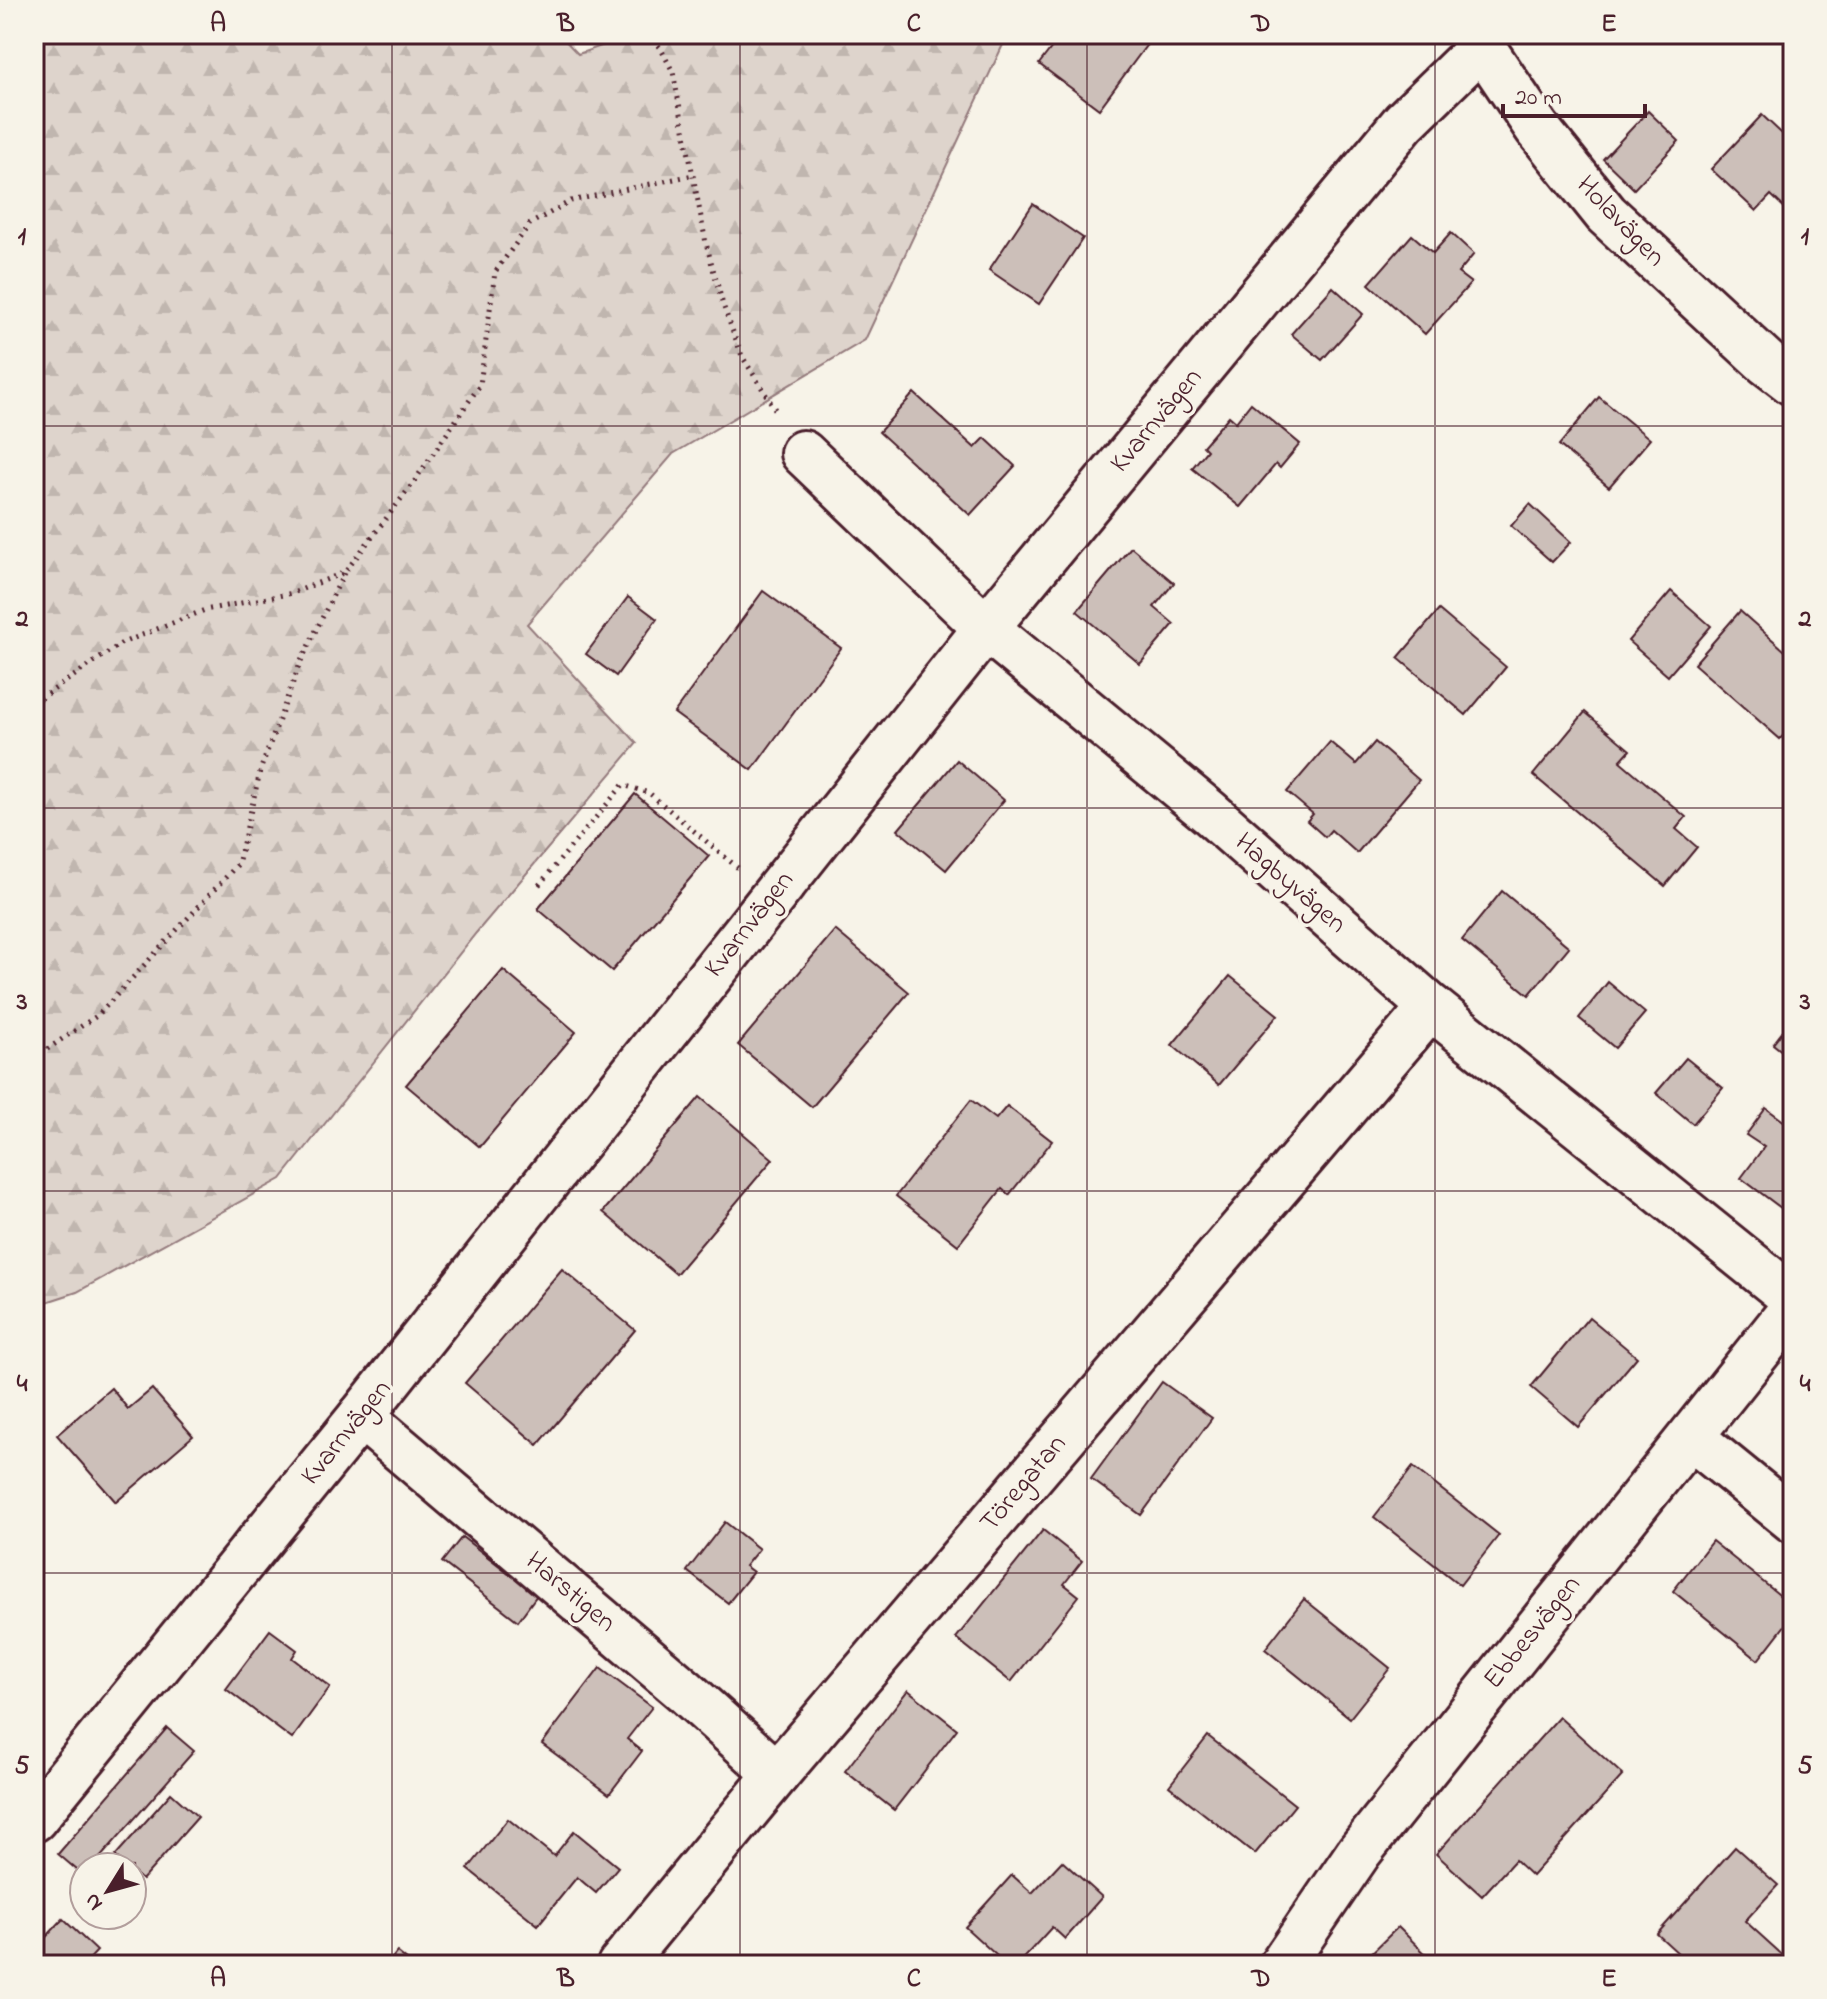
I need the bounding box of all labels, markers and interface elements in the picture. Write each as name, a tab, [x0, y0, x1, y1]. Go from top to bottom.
text: A	[210, 6, 226, 44]
text: B	[556, 6, 575, 44]
text: C	[907, 6, 921, 44]
text: D	[1250, 6, 1271, 44]
text: E	[1601, 6, 1617, 44]
scale bar	[1503, 68, 1645, 118]
text: 20 m	[1515, 81, 1562, 116]
street label: Holavägen	[1566, 167, 1674, 277]
text: 1	[18, 219, 27, 257]
text: 1	[1801, 219, 1810, 257]
street label: Kvarnvägen	[1101, 360, 1213, 482]
text: 2	[15, 601, 29, 639]
text: 2	[1798, 601, 1812, 639]
street label: Hagbyvägen	[1225, 824, 1355, 944]
street label: Kvarnvägen	[695, 863, 805, 987]
text: 3	[16, 984, 28, 1022]
text: 3	[1799, 984, 1811, 1022]
text: 4	[17, 1366, 28, 1404]
text: 4	[1800, 1366, 1811, 1404]
street label: Kvarnvägen	[291, 1371, 403, 1495]
street label: Töregatan	[971, 1426, 1077, 1542]
street label: Harstigen	[516, 1543, 624, 1643]
street label: Ebbesvägen	[1474, 1567, 1592, 1699]
text: 5	[15, 1748, 30, 1786]
text: 5	[1798, 1748, 1813, 1786]
north arrow	[68, 1851, 148, 1931]
text: N	[77, 1886, 112, 1917]
text: A	[210, 1961, 226, 1999]
text: B	[556, 1961, 575, 1999]
text: C	[907, 1961, 921, 1999]
text: D	[1250, 1961, 1271, 1999]
text: E	[1601, 1961, 1617, 1999]

